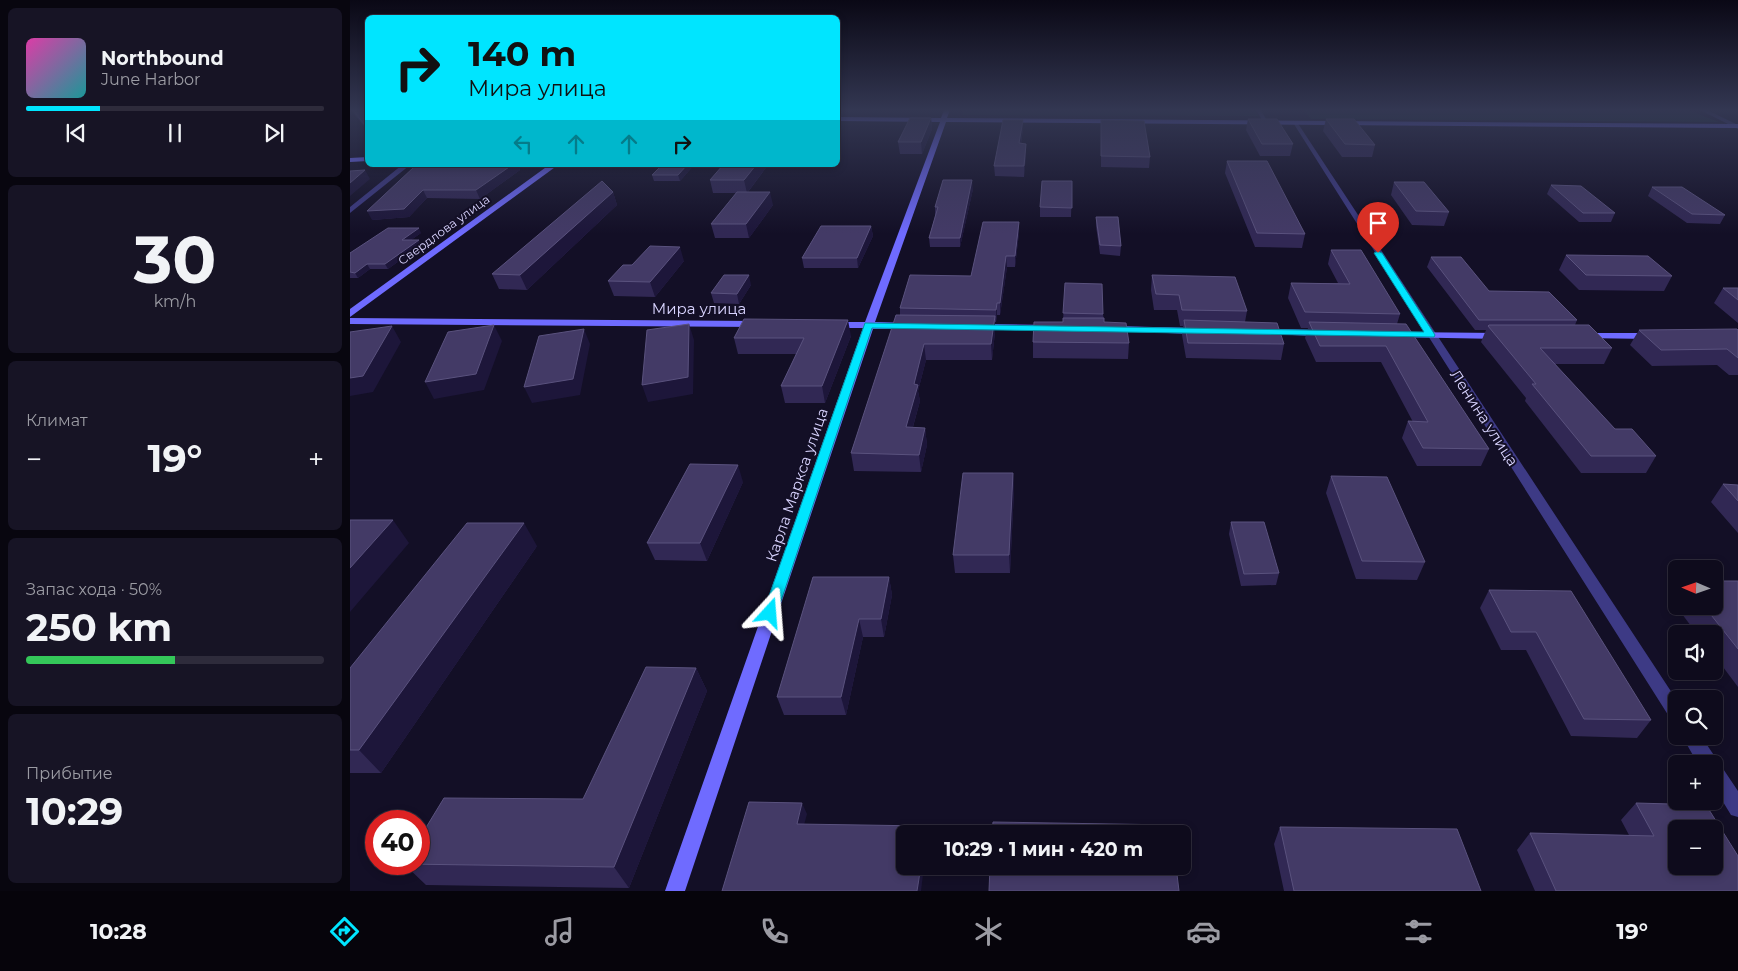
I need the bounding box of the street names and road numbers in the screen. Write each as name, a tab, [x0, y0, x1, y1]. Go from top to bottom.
street label: Свердлова улица	[395, 191, 492, 268]
street label: Мира улица	[652, 299, 746, 318]
street label: Ленина улица	[1446, 366, 1523, 470]
street label: Карла Маркса улица	[761, 405, 832, 564]

